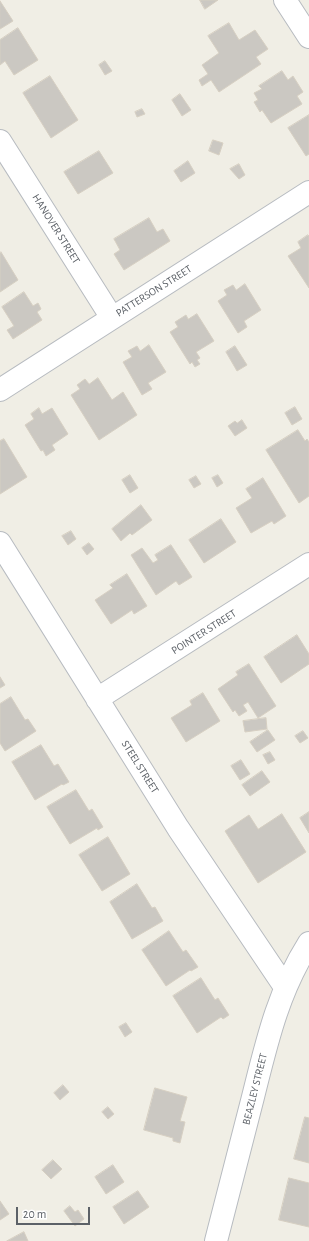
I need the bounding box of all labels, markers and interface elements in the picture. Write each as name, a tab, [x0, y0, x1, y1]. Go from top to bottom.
street label: HANOVER STREET	[29, 192, 83, 266]
street label: PATTERSON STREET	[114, 262, 194, 320]
street label: POINTER STREET	[169, 607, 239, 657]
street label: STEEL STREET	[119, 738, 161, 796]
street label: BEAZLEY STREET	[240, 1052, 270, 1126]
scale bar	[18, 1199, 92, 1225]
text: 20 m	[23, 1208, 46, 1220]

